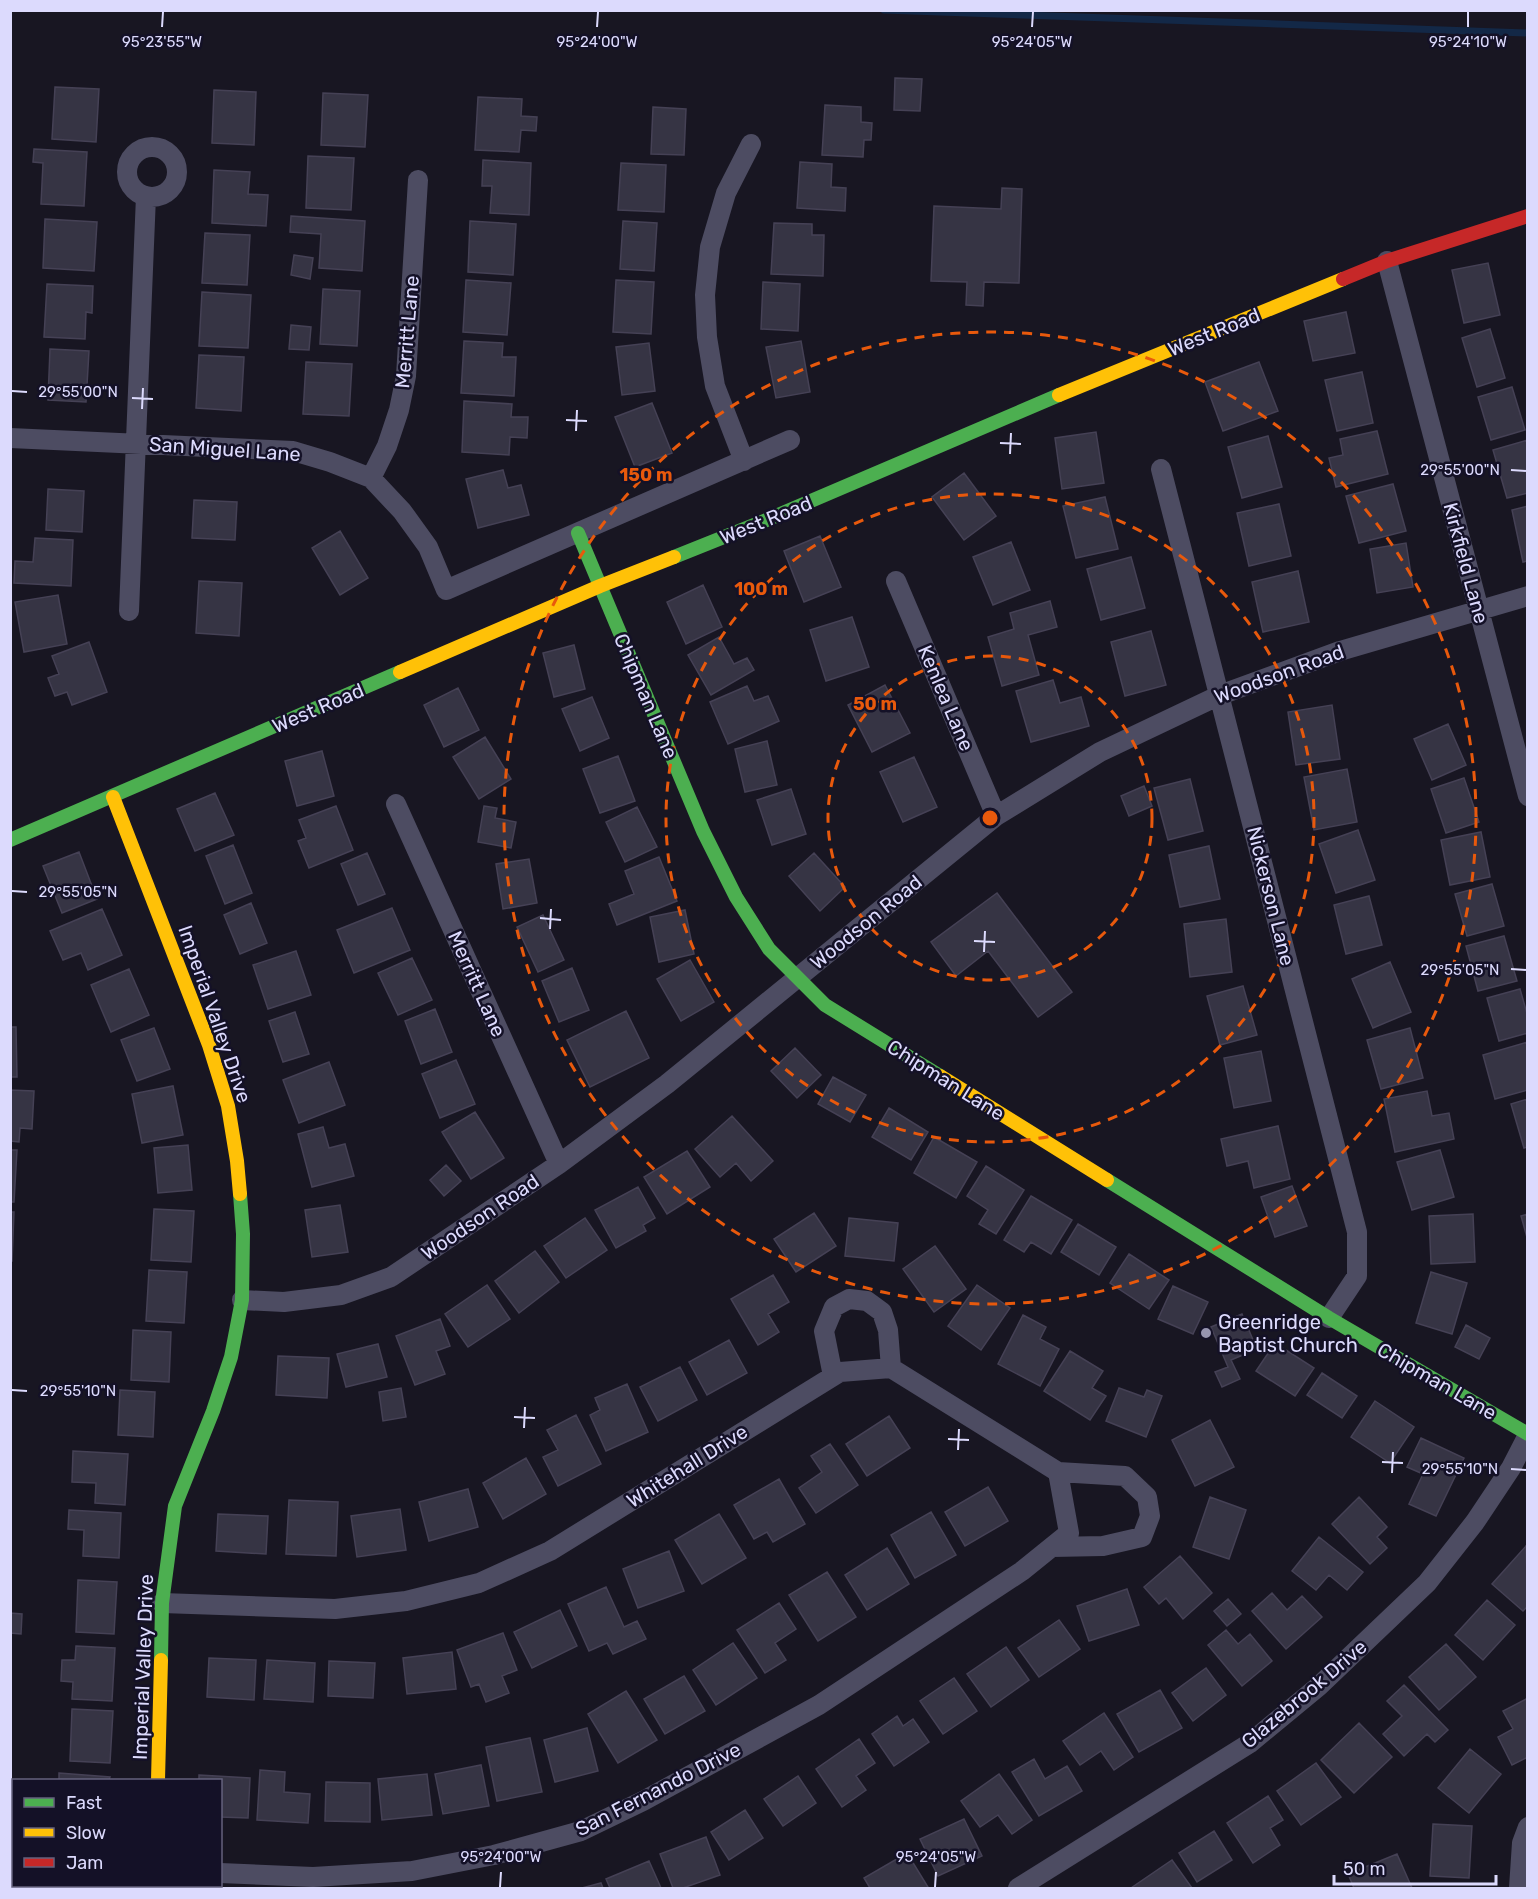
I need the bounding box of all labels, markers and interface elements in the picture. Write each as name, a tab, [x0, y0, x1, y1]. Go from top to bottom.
text: 95°23'55"W	[122, 33, 202, 51]
text: 95°24'00"W	[556, 33, 638, 51]
text: 95°24'05"W	[992, 33, 1072, 51]
text: 95°24'10"W	[1429, 33, 1507, 51]
street label: Merritt Lane	[390, 275, 424, 389]
street label: West Road	[1164, 303, 1264, 361]
text: 29°55'00"N	[38, 383, 118, 401]
street label: San Miguel Lane	[148, 432, 302, 466]
text: 29°55'00"N	[1420, 461, 1500, 479]
text: 150 m	[619, 464, 673, 486]
street label: West Road	[716, 491, 816, 549]
street label: Kirkfield Lane	[1438, 500, 1494, 626]
text: 100 m	[734, 578, 788, 600]
street label: Chipman Lane	[609, 630, 683, 762]
street label: Woodson Road	[1211, 639, 1347, 709]
street label: Kenlea Lane	[913, 642, 979, 754]
street label: West Road	[269, 678, 367, 738]
text: 50 m	[853, 693, 897, 715]
centre of rings	[980, 808, 1000, 828]
street label: Nickerson Lane	[1242, 824, 1300, 968]
street label: Woodson Road	[805, 870, 927, 974]
text: 29°55'05"N	[38, 883, 118, 901]
street label: Imperial Valley Drive	[173, 922, 257, 1106]
street label: Merritt Lane	[443, 927, 511, 1041]
text: 29°55'05"N	[1420, 961, 1500, 979]
street label: Chipman Lane	[883, 1034, 1009, 1126]
street label: Woodson Road	[417, 1169, 543, 1265]
place label: Greenridge Baptist Church	[1218, 1310, 1358, 1357]
marker: Greenridge Baptist Church	[1199, 1326, 1213, 1340]
street label: Chipman Lane	[1373, 1337, 1501, 1425]
text: 29°55'10"N	[40, 1382, 116, 1400]
street label: Whitehall Drive	[622, 1419, 752, 1513]
text: 29°55'10"N	[1422, 1460, 1498, 1478]
street label: Imperial Valley Drive	[128, 1574, 158, 1760]
street label: Glazebrook Drive	[1236, 1635, 1372, 1753]
street label: San Fernando Drive	[571, 1737, 745, 1841]
legend	[12, 1779, 222, 1887]
text: Fast	[66, 1792, 102, 1814]
text: Slow	[66, 1822, 106, 1844]
text: 95°24'00"W	[460, 1848, 542, 1866]
text: 95°24'05"W	[896, 1848, 976, 1866]
scale bar	[1334, 1848, 1496, 1886]
text: Jam	[66, 1852, 103, 1874]
text: 50 m	[1343, 1858, 1386, 1880]

